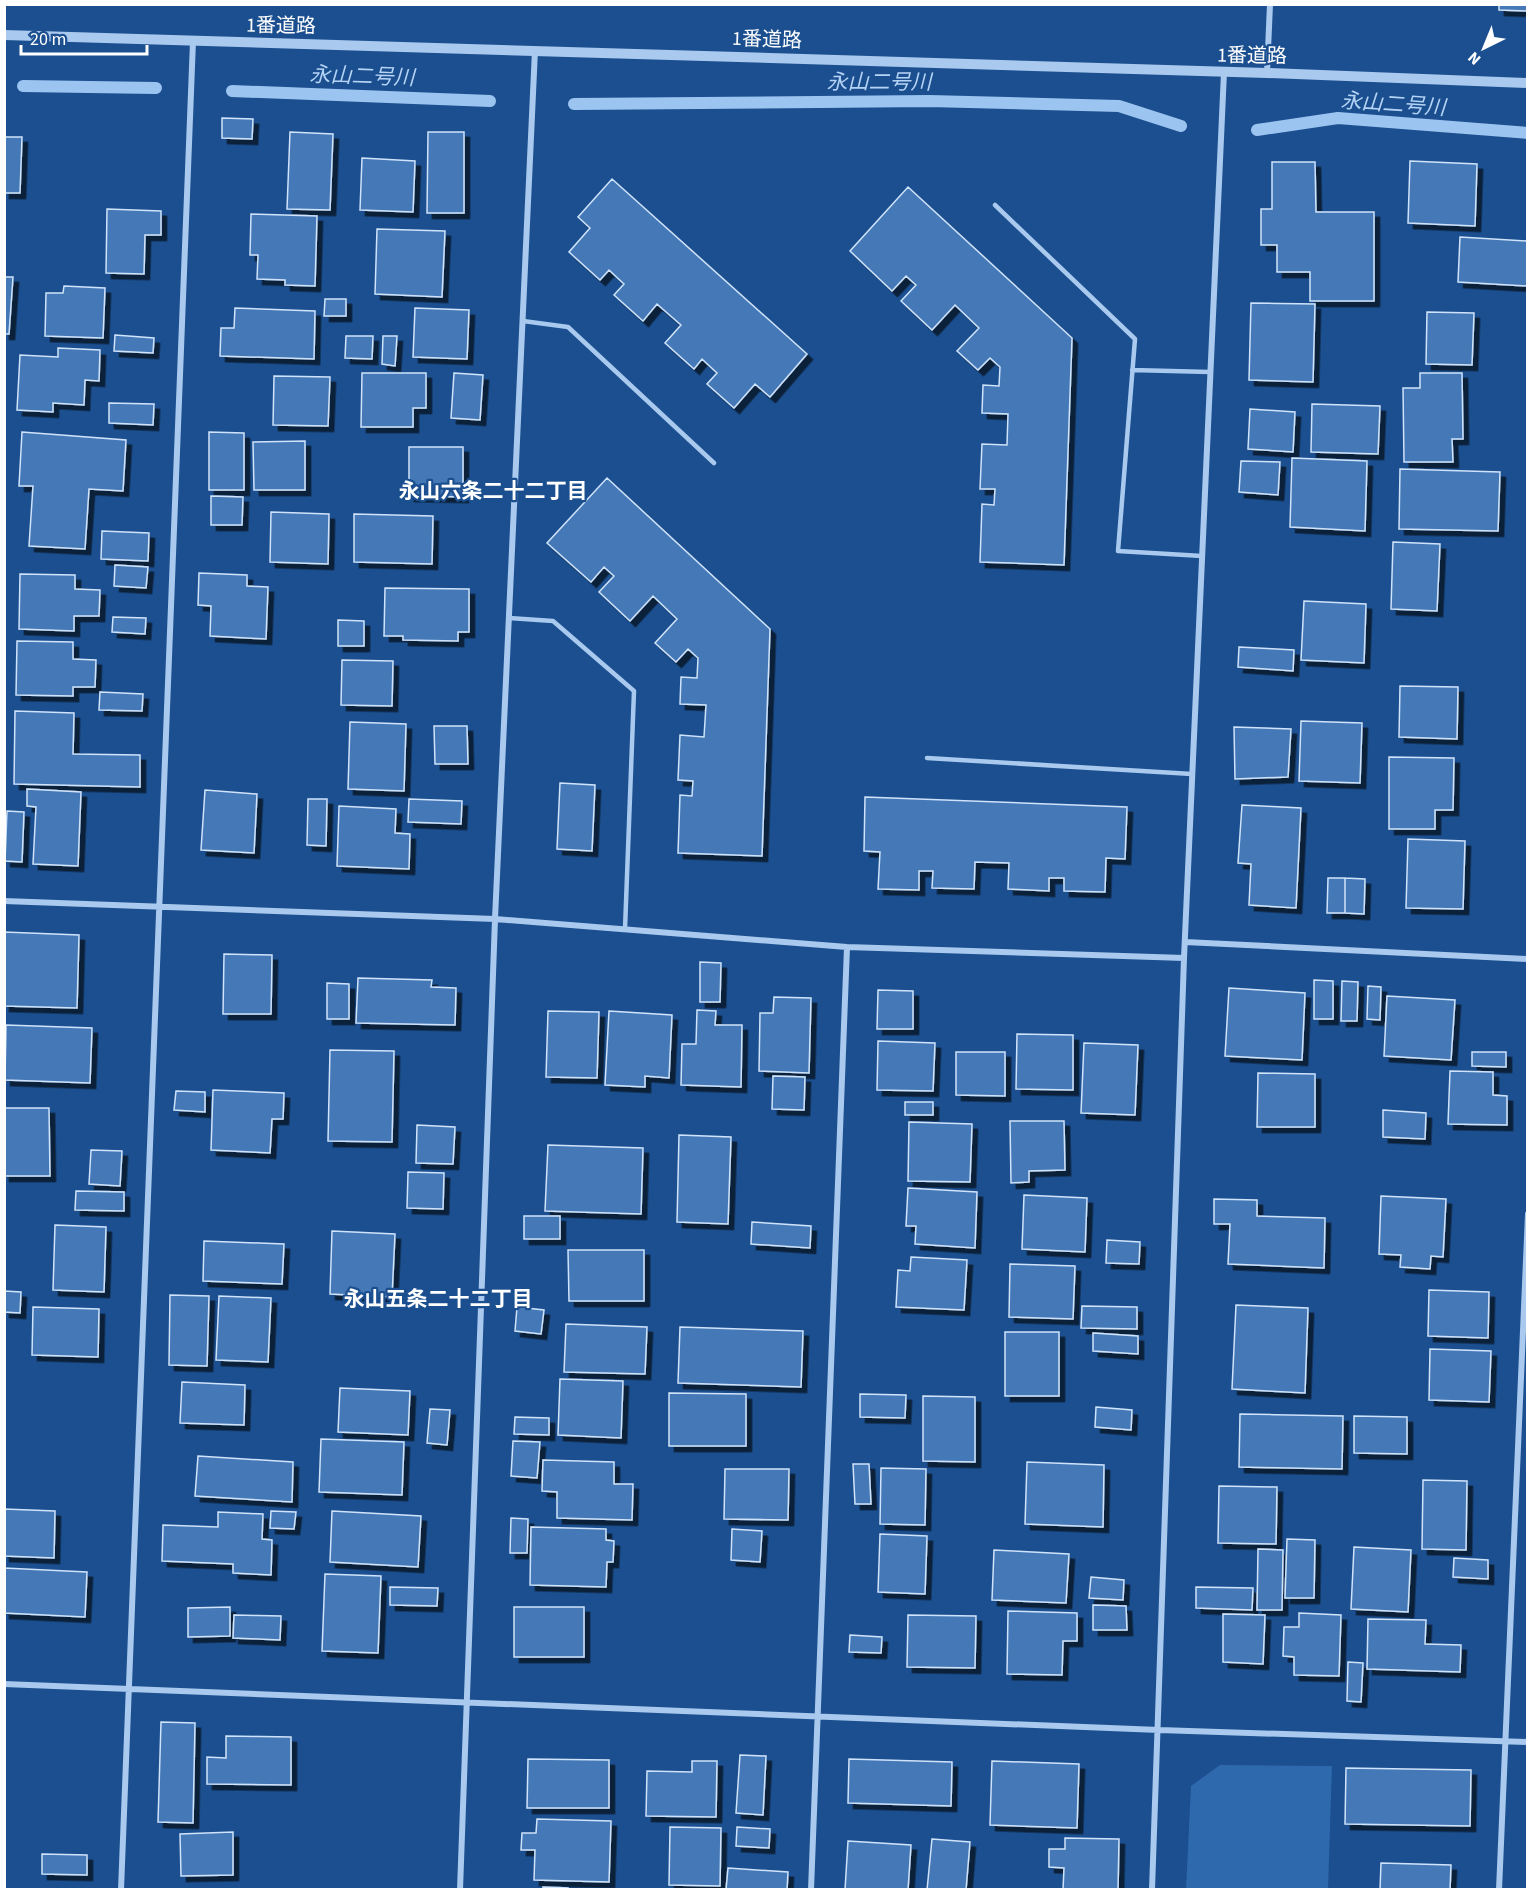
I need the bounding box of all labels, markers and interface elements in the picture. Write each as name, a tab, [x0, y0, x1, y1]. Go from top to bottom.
street label: 1番道路	[246, 11, 316, 41]
scale bar	[21, 18, 147, 56]
north arrow	[1454, 18, 1514, 78]
street label: 1番道路	[732, 25, 802, 55]
text: 20 m	[30, 27, 66, 52]
street label: 1番道路	[1217, 41, 1287, 71]
text: N	[1463, 47, 1486, 70]
water label: 永山二号川	[309, 59, 417, 93]
water label: 永山二号川	[827, 67, 933, 97]
water label: 永山二号川	[1340, 85, 1448, 123]
district label: 永山六条二十二丁目	[399, 476, 588, 506]
district label: 永山五条二十二丁目	[344, 1284, 533, 1314]

